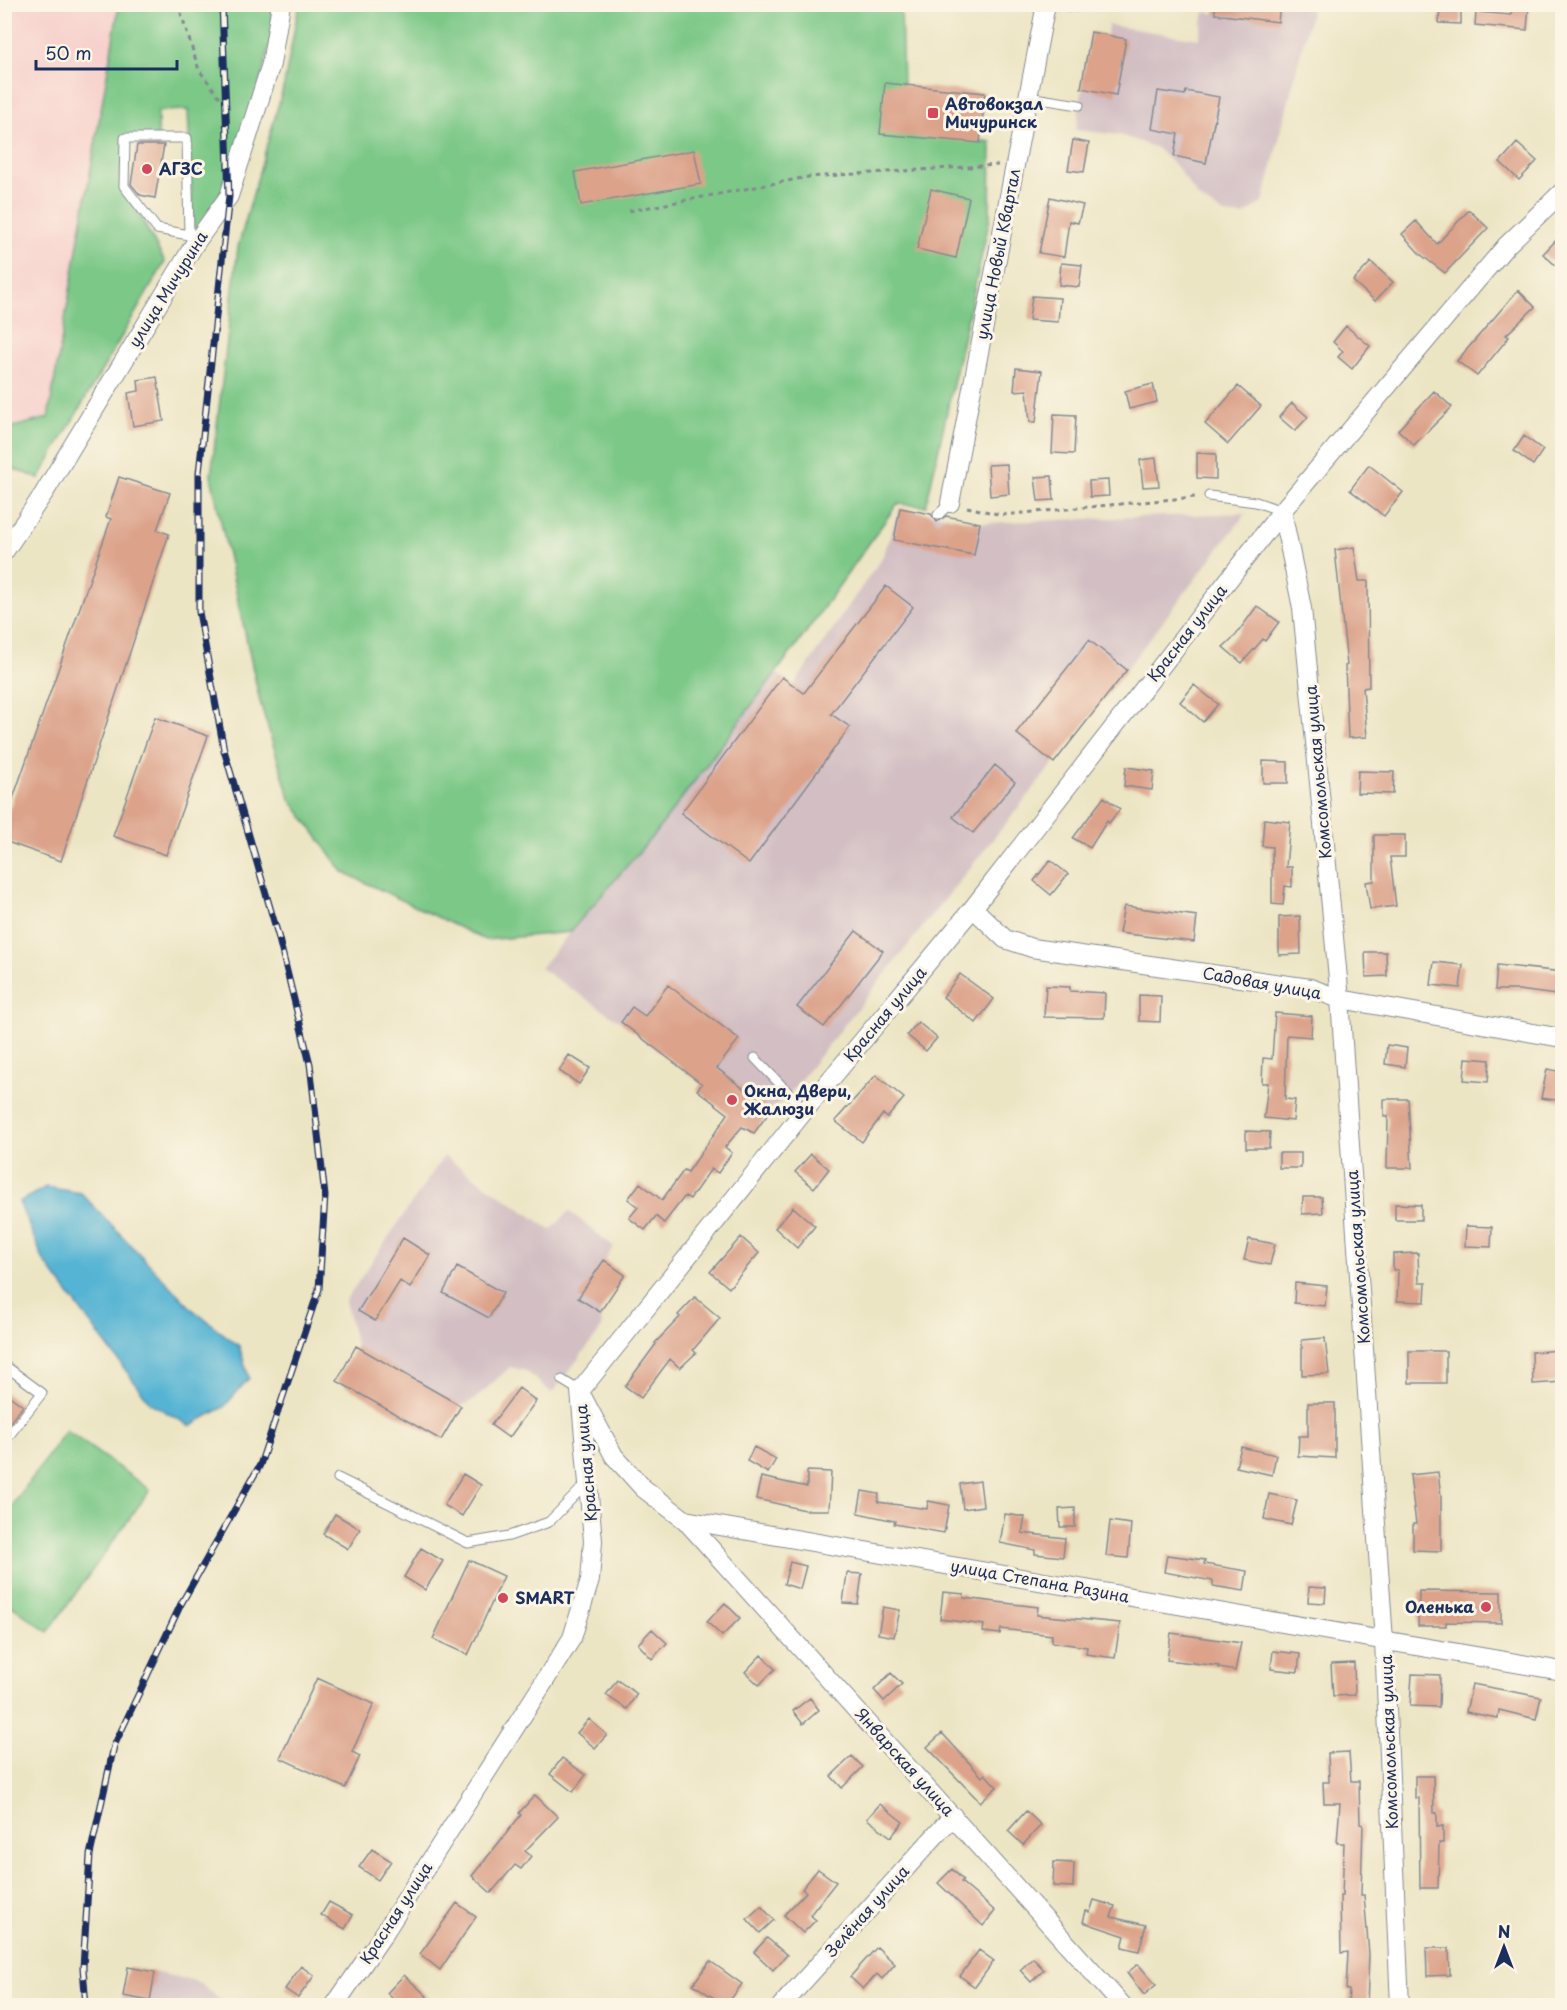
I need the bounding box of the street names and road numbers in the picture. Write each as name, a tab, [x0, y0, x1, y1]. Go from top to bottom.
street label: улица Новый Квартал	[969, 166, 1025, 341]
street label: улица Мичурина	[122, 226, 213, 351]
street label: Красная улица	[1141, 579, 1232, 686]
street label: Комсомольская улица	[1297, 684, 1337, 860]
street label: Садовая улица	[1201, 960, 1324, 1004]
street label: Красная улица	[837, 961, 931, 1066]
street label: Комсомольская улица	[1339, 1169, 1375, 1345]
street label: Красная улица	[568, 1403, 602, 1523]
street label: улица Степана Разина	[949, 1552, 1131, 1608]
street label: Комсомольская улица	[1373, 1654, 1403, 1830]
street label: Январская улица	[851, 1702, 961, 1821]
street label: Красная улица	[353, 1857, 437, 1968]
street label: Зелёная улица	[818, 1859, 914, 1962]

